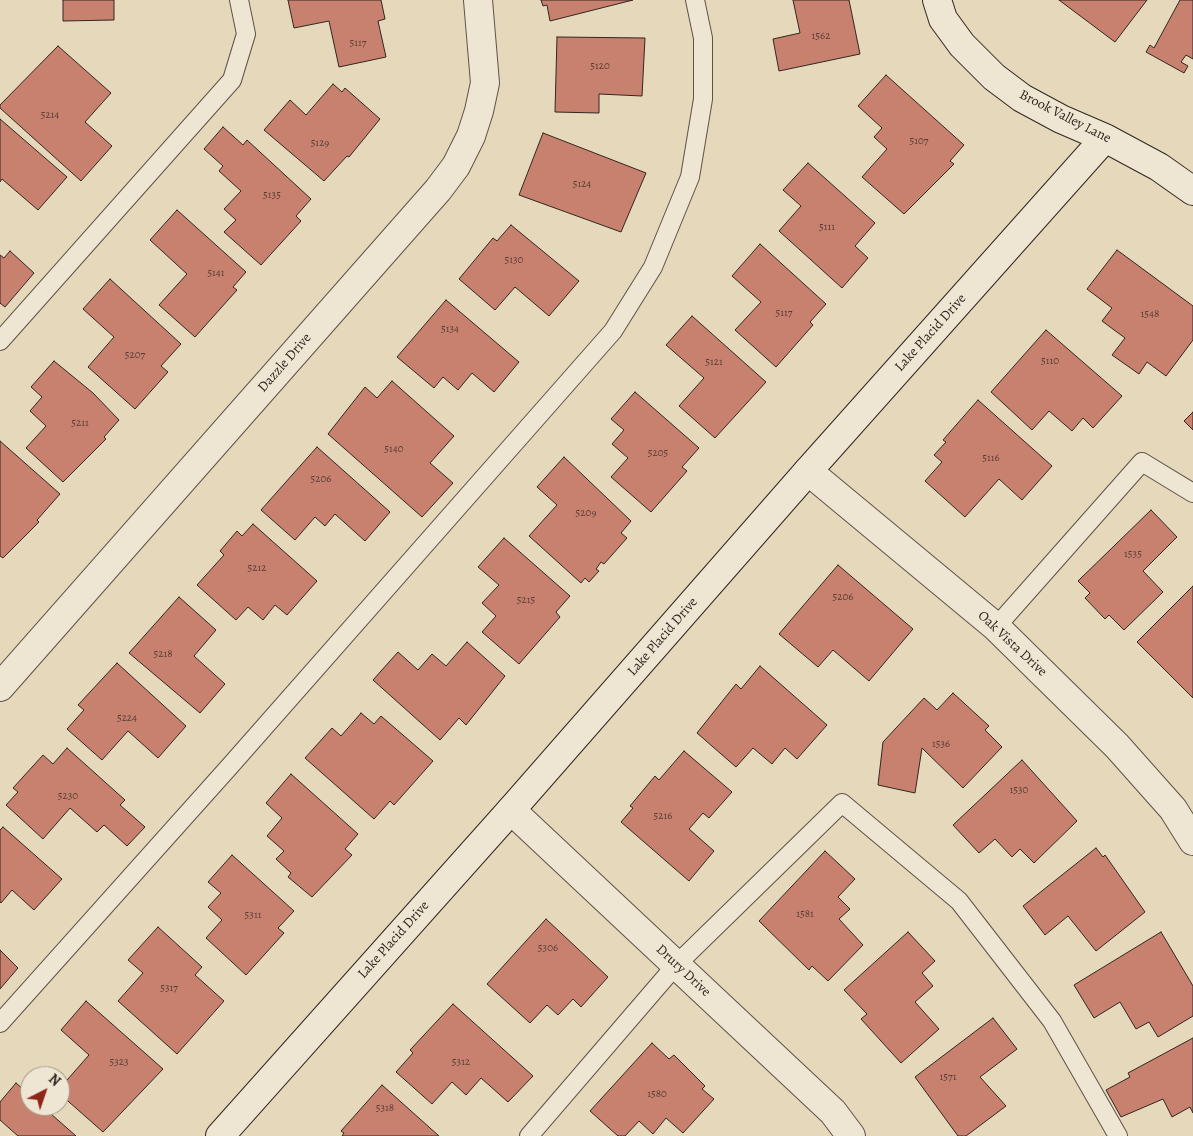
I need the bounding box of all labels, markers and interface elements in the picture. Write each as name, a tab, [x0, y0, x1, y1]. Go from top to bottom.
house number: 1562	[812, 29, 830, 43]
house number: 5117	[350, 36, 366, 50]
house number: 5120	[590, 59, 610, 73]
street label: Brook Valley Lane	[1016, 87, 1114, 147]
house number: 5214	[41, 108, 59, 122]
house number: 5107	[910, 134, 928, 148]
house number: 5129	[311, 136, 329, 150]
house number: 5124	[573, 177, 591, 191]
house number: 5135	[263, 188, 281, 202]
house number: 5111	[819, 220, 835, 234]
house number: 5130	[505, 253, 523, 267]
house number: 5141	[207, 266, 225, 280]
street label: Lake Placid Drive	[892, 291, 970, 375]
house number: 5117	[776, 306, 792, 320]
house number: 1548	[1141, 307, 1159, 321]
house number: 5134	[441, 322, 459, 336]
street label: Dazzle Drive	[255, 330, 315, 396]
house number: 5207	[125, 348, 145, 362]
house number: 5110	[1041, 354, 1059, 368]
house number: 5121	[705, 355, 723, 369]
house number: 5211	[71, 416, 89, 430]
house number: 5140	[384, 442, 404, 456]
house number: 5205	[648, 446, 668, 460]
house number: 5116	[982, 451, 1000, 465]
house number: 5206	[311, 472, 331, 486]
house number: 5209	[576, 506, 596, 520]
house number: 1535	[1124, 547, 1142, 561]
house number: 5212	[248, 561, 266, 575]
house number: 5206	[833, 590, 853, 604]
house number: 5215	[517, 593, 535, 607]
street label: Lake Placid Drive	[624, 594, 702, 680]
street label: Oak Vista Drive	[974, 608, 1050, 680]
house number: 5218	[153, 647, 173, 661]
house number: 5224	[117, 711, 137, 725]
house number: 1536	[932, 737, 950, 751]
house number: 1530	[1010, 783, 1028, 797]
house number: 5230	[58, 789, 78, 803]
house number: 5216	[654, 809, 672, 823]
street label: Lake Placid Drive	[355, 898, 433, 982]
house number: 1581	[796, 907, 814, 921]
house number: 5311	[245, 908, 261, 922]
house number: 5306	[538, 941, 558, 955]
street label: Drury Drive	[652, 941, 714, 1001]
house number: 5317	[160, 981, 178, 995]
house number: 5323	[109, 1055, 129, 1069]
house number: 5312	[452, 1055, 470, 1069]
north arrow	[20, 1066, 70, 1116]
text: N	[44, 1070, 65, 1091]
house number: 1571	[940, 1070, 956, 1084]
house number: 1580	[647, 1087, 667, 1101]
house number: 5318	[376, 1101, 394, 1115]

